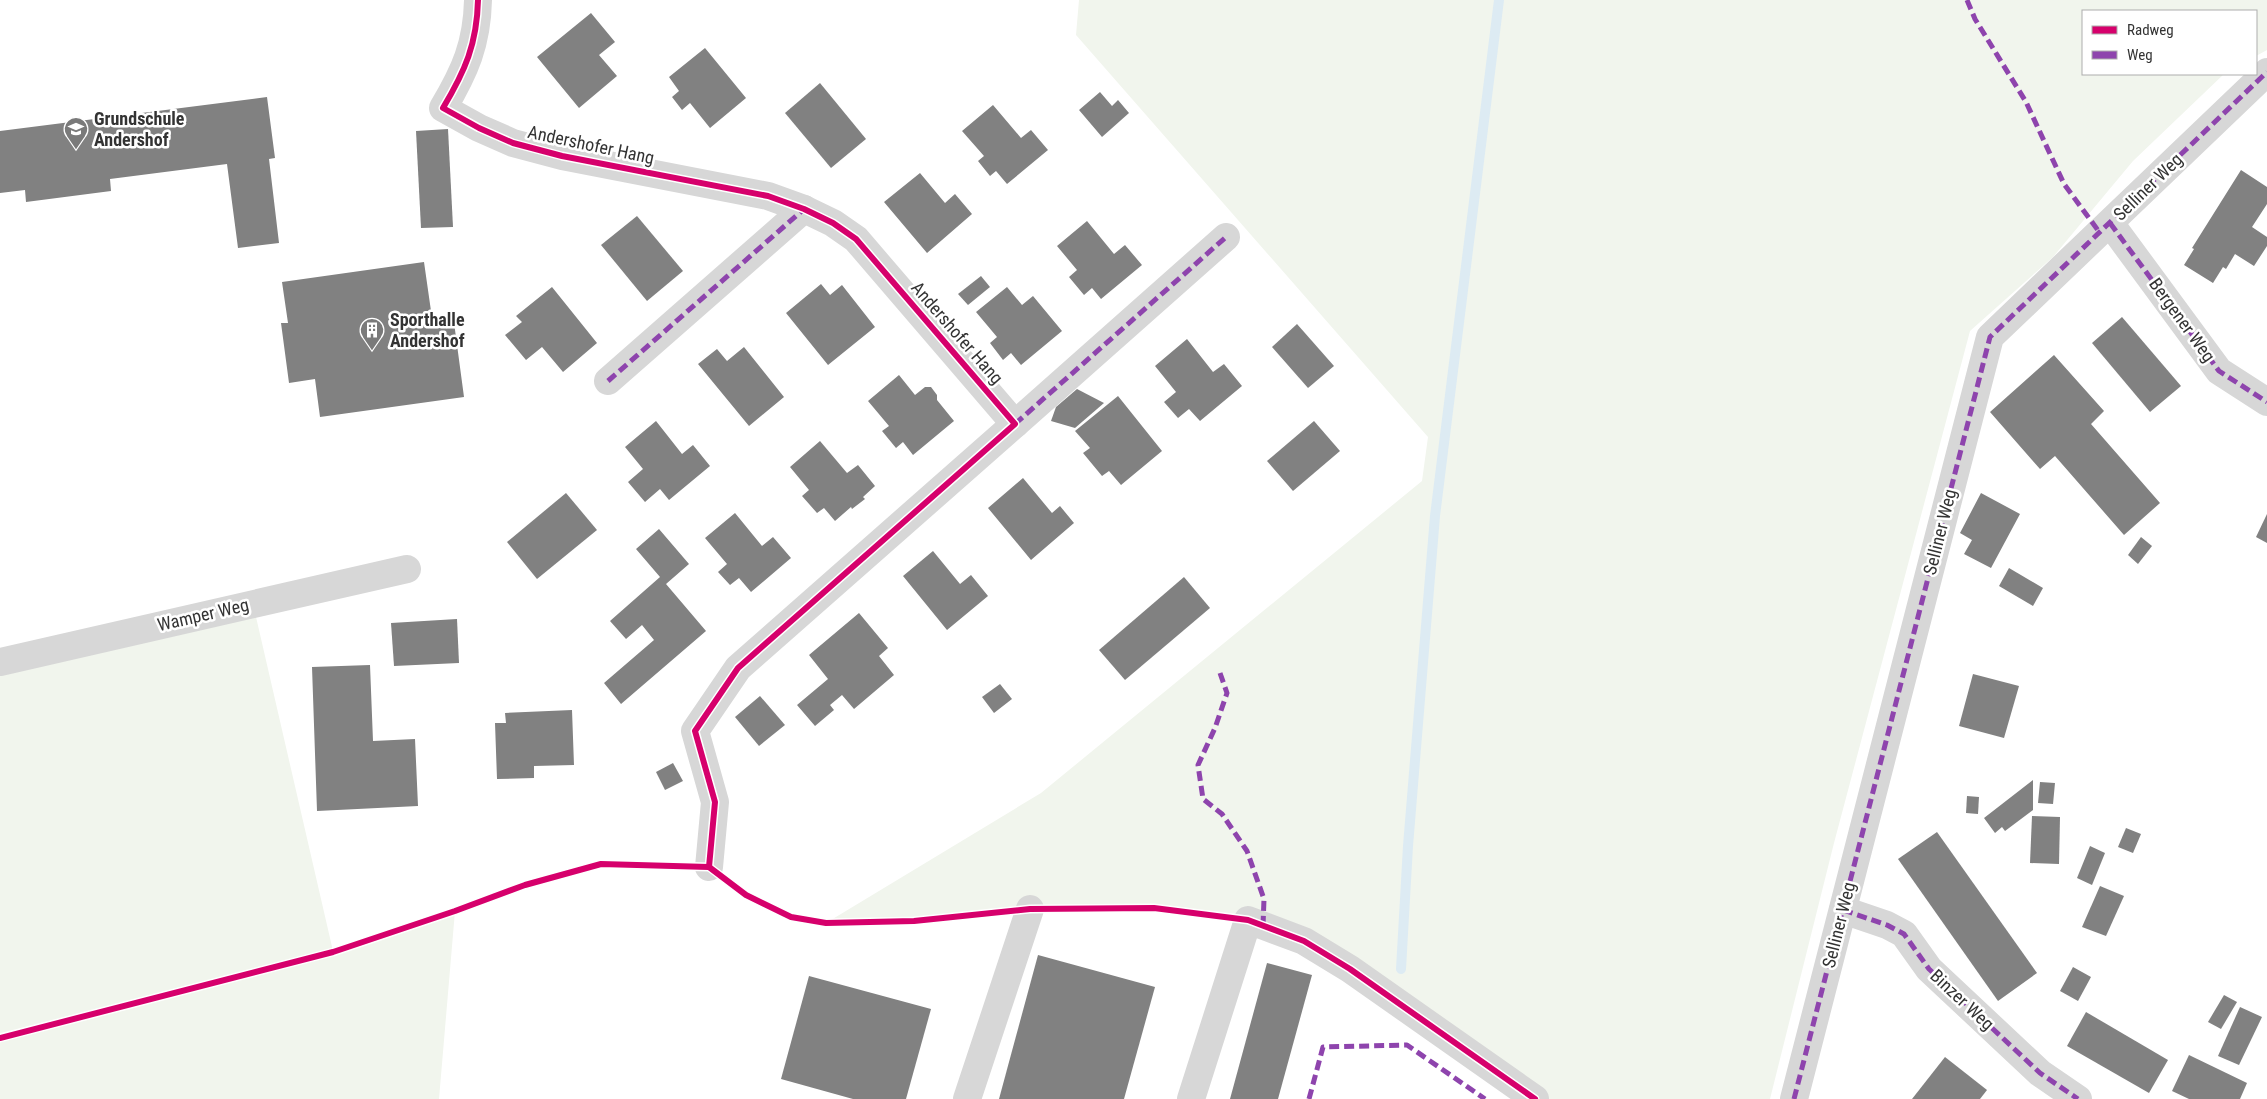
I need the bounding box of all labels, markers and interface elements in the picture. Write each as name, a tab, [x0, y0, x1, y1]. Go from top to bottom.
legend	[2082, 10, 2257, 75]
text: Radweg	[2127, 21, 2174, 39]
text: Weg	[2127, 46, 2153, 64]
place label: Grundschule Andershof	[94, 108, 185, 150]
school or university icon: Grundschule Andershof	[63, 116, 89, 150]
street label: Andershofer Hang	[526, 121, 656, 168]
street label: Selliner Weg	[2109, 149, 2186, 225]
street label: Bergener Weg	[2145, 274, 2220, 366]
street label: Andershofer Hang	[907, 277, 1008, 388]
place label: Sporthalle Andershof	[390, 309, 465, 351]
building icon: Sporthalle Andershof	[359, 317, 385, 351]
street label: Selliner Weg	[1919, 487, 1960, 577]
street label: Wamper Weg	[155, 594, 251, 635]
street label: Selliner Weg	[1818, 880, 1859, 970]
street label: Binzer Weg	[1926, 965, 1998, 1034]

